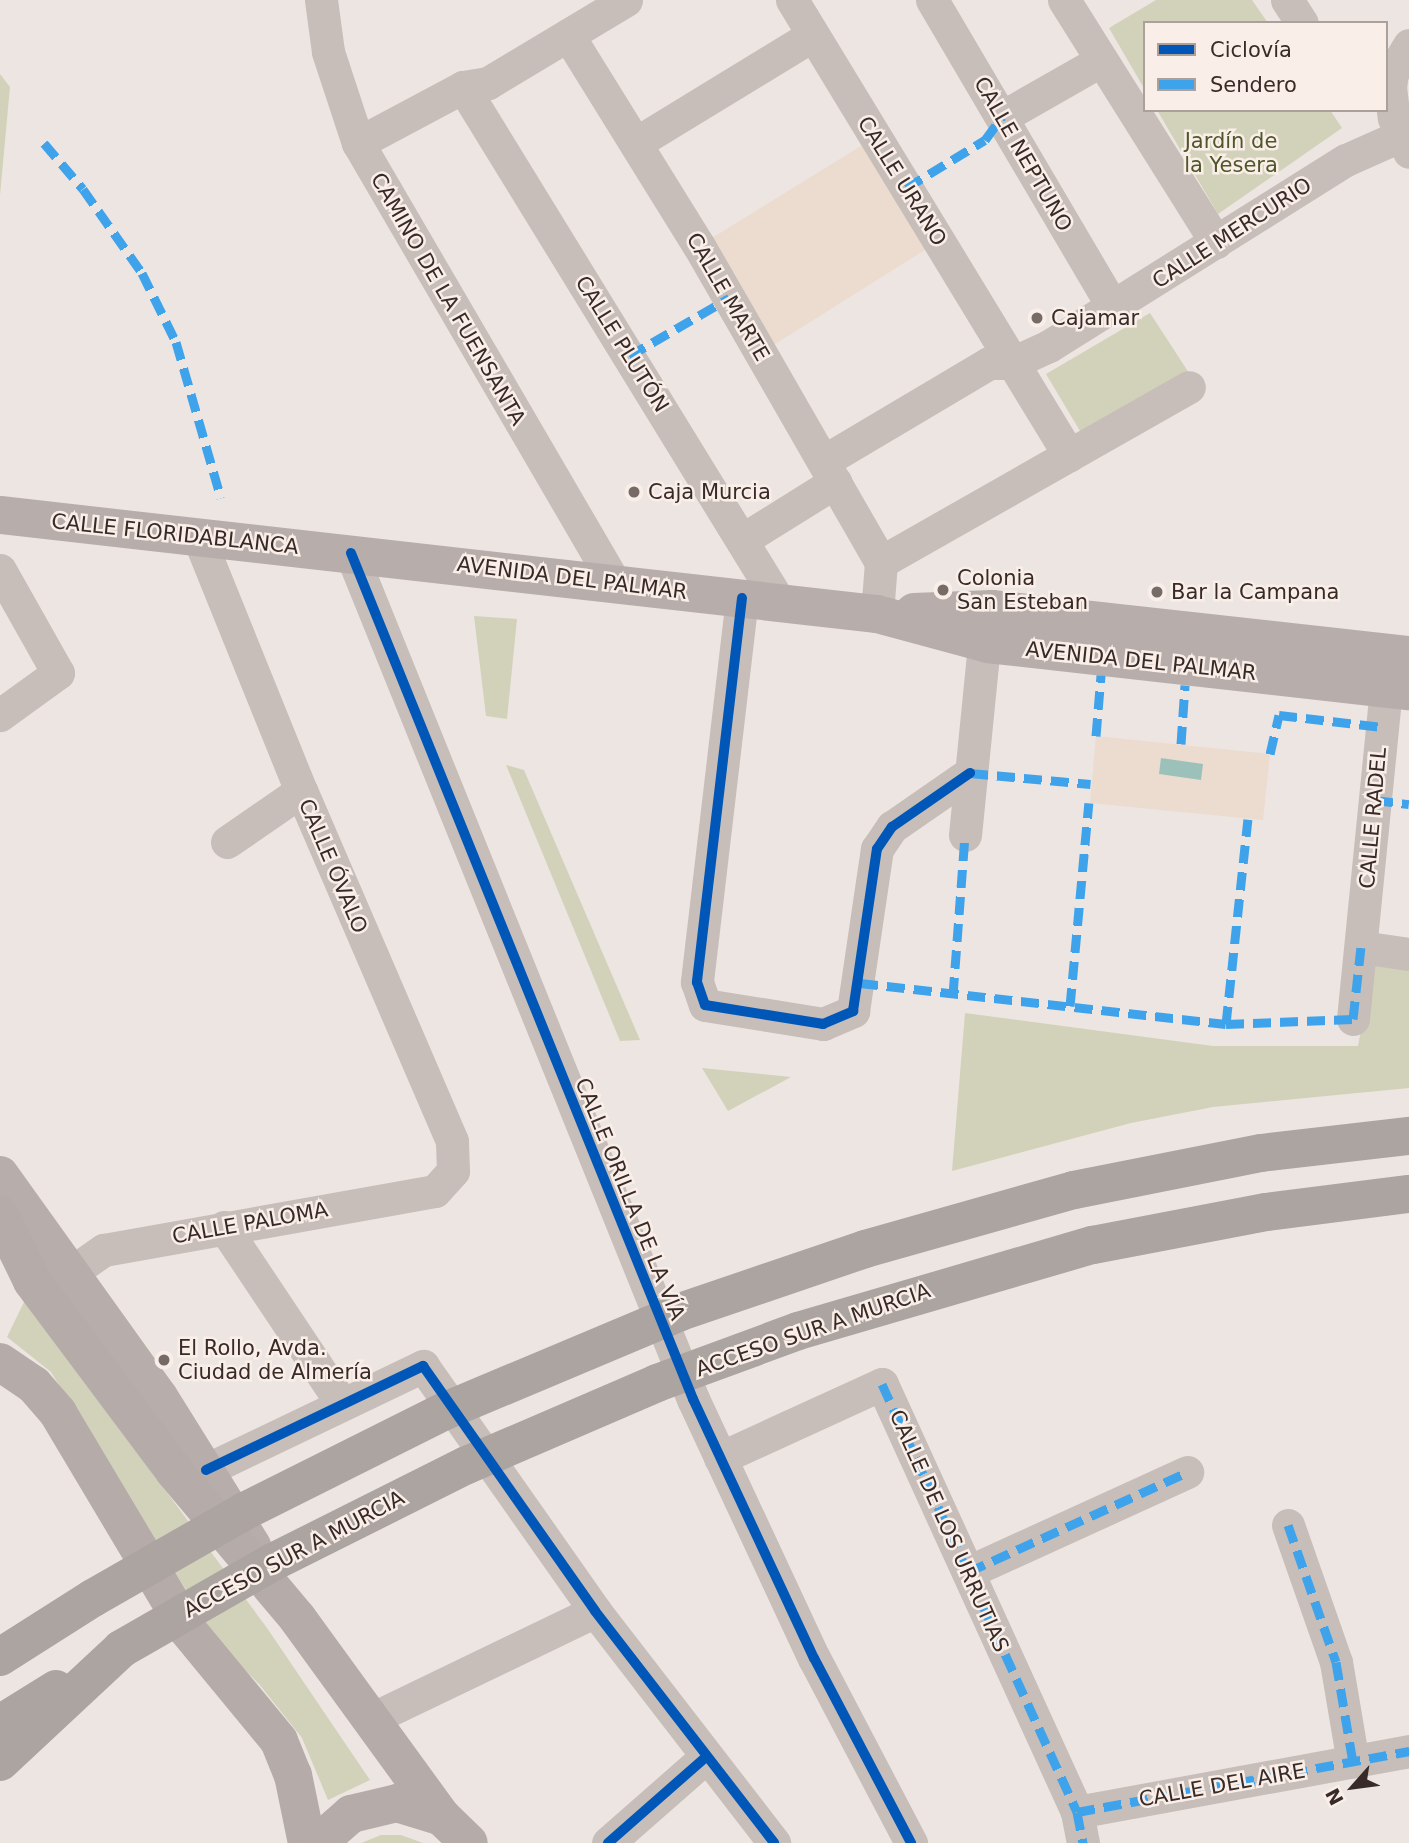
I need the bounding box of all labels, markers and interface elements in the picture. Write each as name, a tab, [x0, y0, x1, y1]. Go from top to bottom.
legend	[1143, 21, 1388, 112]
text: Ciclovía	[1210, 38, 1292, 62]
street label: CALLE NEPTUNO	[968, 72, 1078, 236]
text: Sendero	[1210, 73, 1297, 97]
street label: CALLE URANO	[852, 112, 952, 250]
park label: Jardín de la Yesera	[1184, 128, 1278, 178]
street label: CAMINO DE LA FUENSANTA	[365, 168, 531, 430]
street label: CALLE MERCURIO	[1148, 172, 1316, 294]
street label: CALLE MARTE	[681, 228, 775, 366]
street label: CALLE PLUTÓN	[570, 271, 674, 417]
place label: Cajamar	[1051, 305, 1139, 331]
marker: Cajamar	[1029, 310, 1045, 326]
place label: Caja Murcia	[648, 479, 771, 505]
marker: Caja Murcia	[626, 484, 642, 500]
street label: CALLE FLORIDABLANCA	[50, 508, 300, 560]
street label: AVENIDA DEL PALMAR	[455, 551, 689, 605]
place label: Colonia San Esteban	[957, 565, 1088, 615]
place label: Bar la Campana	[1171, 579, 1339, 605]
marker: Colonia San Esteban	[935, 582, 951, 598]
marker: Bar la Campana	[1149, 584, 1165, 600]
street label: AVENIDA DEL PALMAR	[1024, 636, 1258, 686]
street label: CALLE RADEL	[1354, 746, 1392, 890]
street label: CALLE ÓVALO	[293, 795, 373, 937]
street label: CALLE ORILLA DE LA VÍA	[570, 1074, 690, 1324]
street label: CALLE PALOMA	[170, 1197, 330, 1249]
street label: ACCESO SUR A MURCIA	[692, 1278, 934, 1382]
place label: El Rollo, Avda. Ciudad de Almería	[178, 1335, 372, 1385]
marker: El Rollo, Avda. Ciudad de Almería	[156, 1352, 172, 1368]
street label: CALLE DE LOS URRUTIAS	[884, 1406, 1014, 1656]
street label: ACCESO SUR A MURCIA	[179, 1485, 409, 1623]
north arrow	[1318, 1752, 1388, 1822]
street label: CALLE DEL AIRE	[1137, 1758, 1307, 1812]
text: N	[1321, 1785, 1348, 1809]

